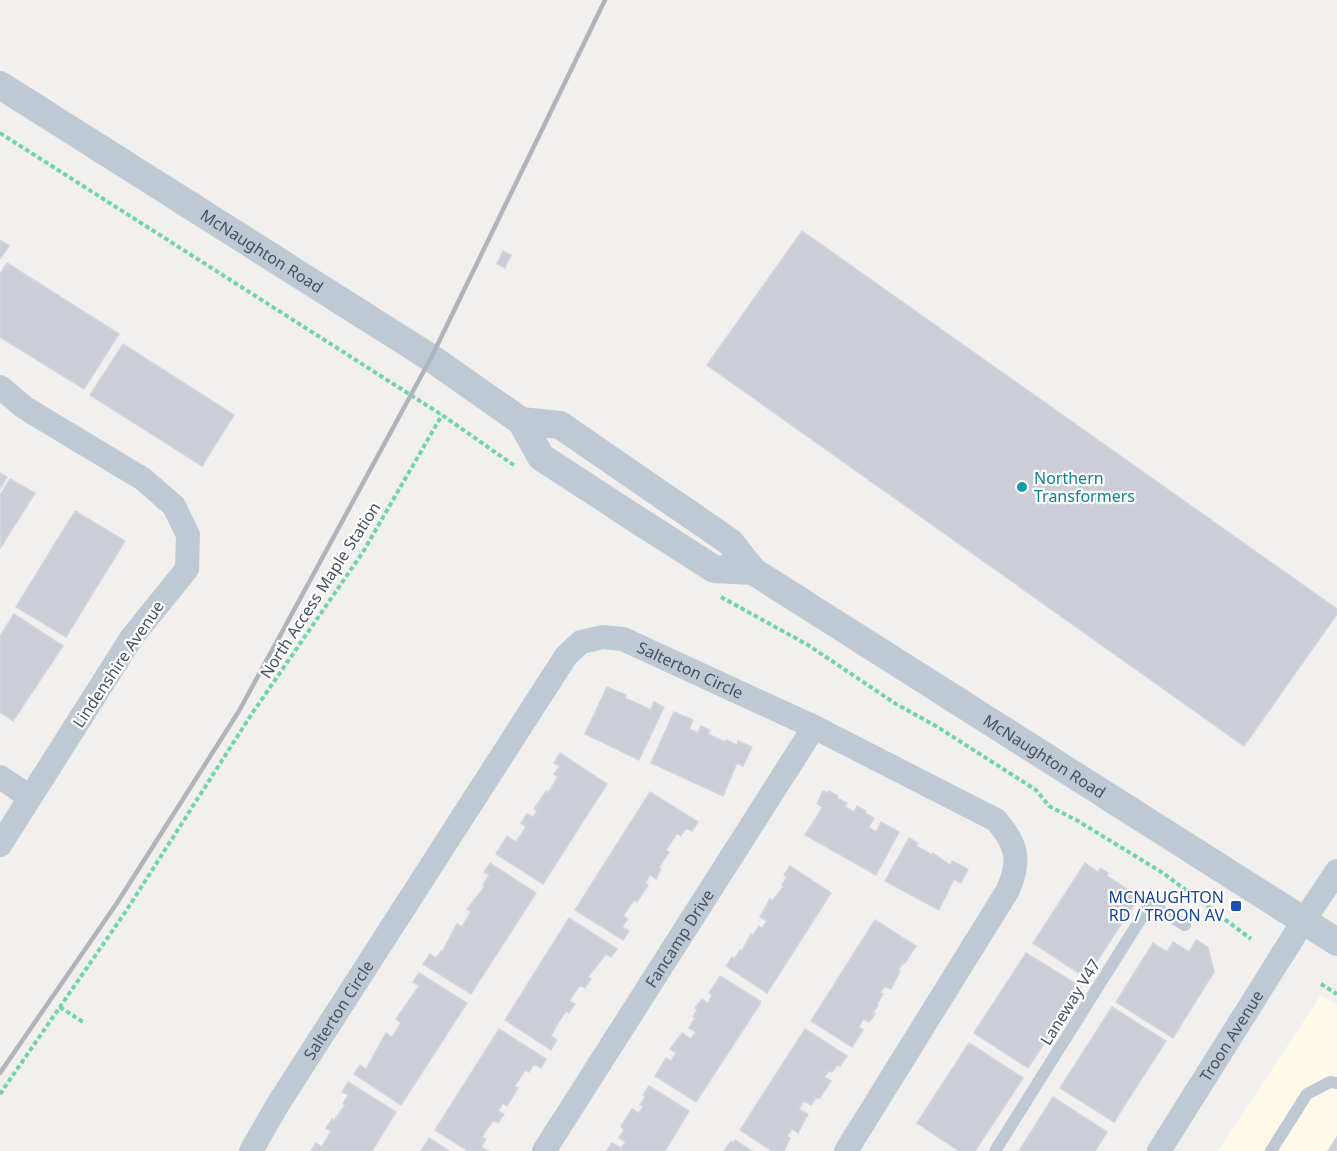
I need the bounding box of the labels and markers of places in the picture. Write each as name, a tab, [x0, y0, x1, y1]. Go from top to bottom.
place label: Northern Transformers	[1034, 467, 1135, 507]
marker: Northern Transformers	[1015, 480, 1029, 494]
place label: MCNAUGHTON RD / TROON AV	[1109, 886, 1224, 926]
marker: MCNAUGHTON RD / TROON AV	[1229, 899, 1243, 913]

